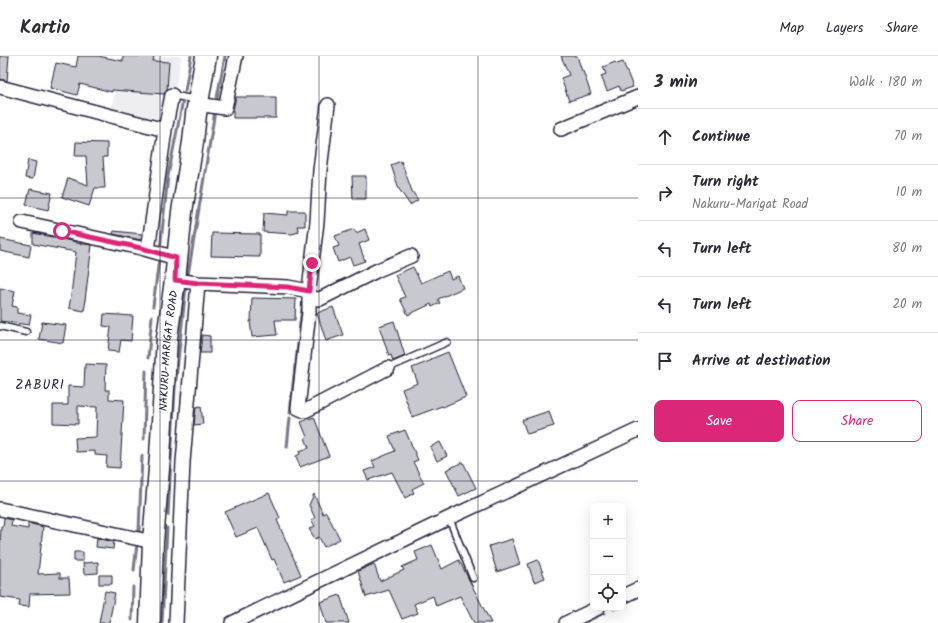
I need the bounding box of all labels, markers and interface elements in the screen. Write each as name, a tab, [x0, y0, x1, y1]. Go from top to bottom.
text: Kartio	[20, 13, 70, 43]
text: Map	[780, 17, 804, 39]
text: Layers	[826, 17, 864, 39]
text: Share	[886, 17, 918, 39]
text: 3 min	[654, 69, 698, 96]
text: Walk · 180 m	[849, 72, 922, 93]
text: Continue	[692, 125, 750, 149]
icon: ahead	[654, 126, 676, 148]
text: 70 m	[894, 126, 922, 147]
text: Turn right	[692, 170, 759, 194]
icon: right	[654, 182, 676, 204]
text: 10 m	[896, 182, 922, 203]
text: Nakuru-Marigat Road	[692, 194, 808, 215]
route start	[53, 222, 71, 240]
text: Turn left	[692, 237, 752, 261]
icon: left	[654, 238, 676, 260]
text: 80 m	[892, 238, 922, 259]
route end	[303, 254, 321, 272]
street label: NAKURU-MARIGAT ROAD	[155, 289, 183, 412]
text: Turn left	[692, 293, 752, 317]
icon: left	[654, 294, 676, 316]
text: 20 m	[892, 294, 922, 315]
text: Arrive at destination	[692, 349, 831, 373]
icon: arrive	[654, 350, 676, 372]
district label: ZABURI	[15, 375, 65, 396]
button: Save	[654, 400, 784, 442]
button: Share	[792, 400, 922, 442]
map controls	[590, 503, 626, 611]
button: +	[590, 503, 626, 539]
button: −	[590, 539, 626, 575]
button: locate	[590, 575, 626, 611]

